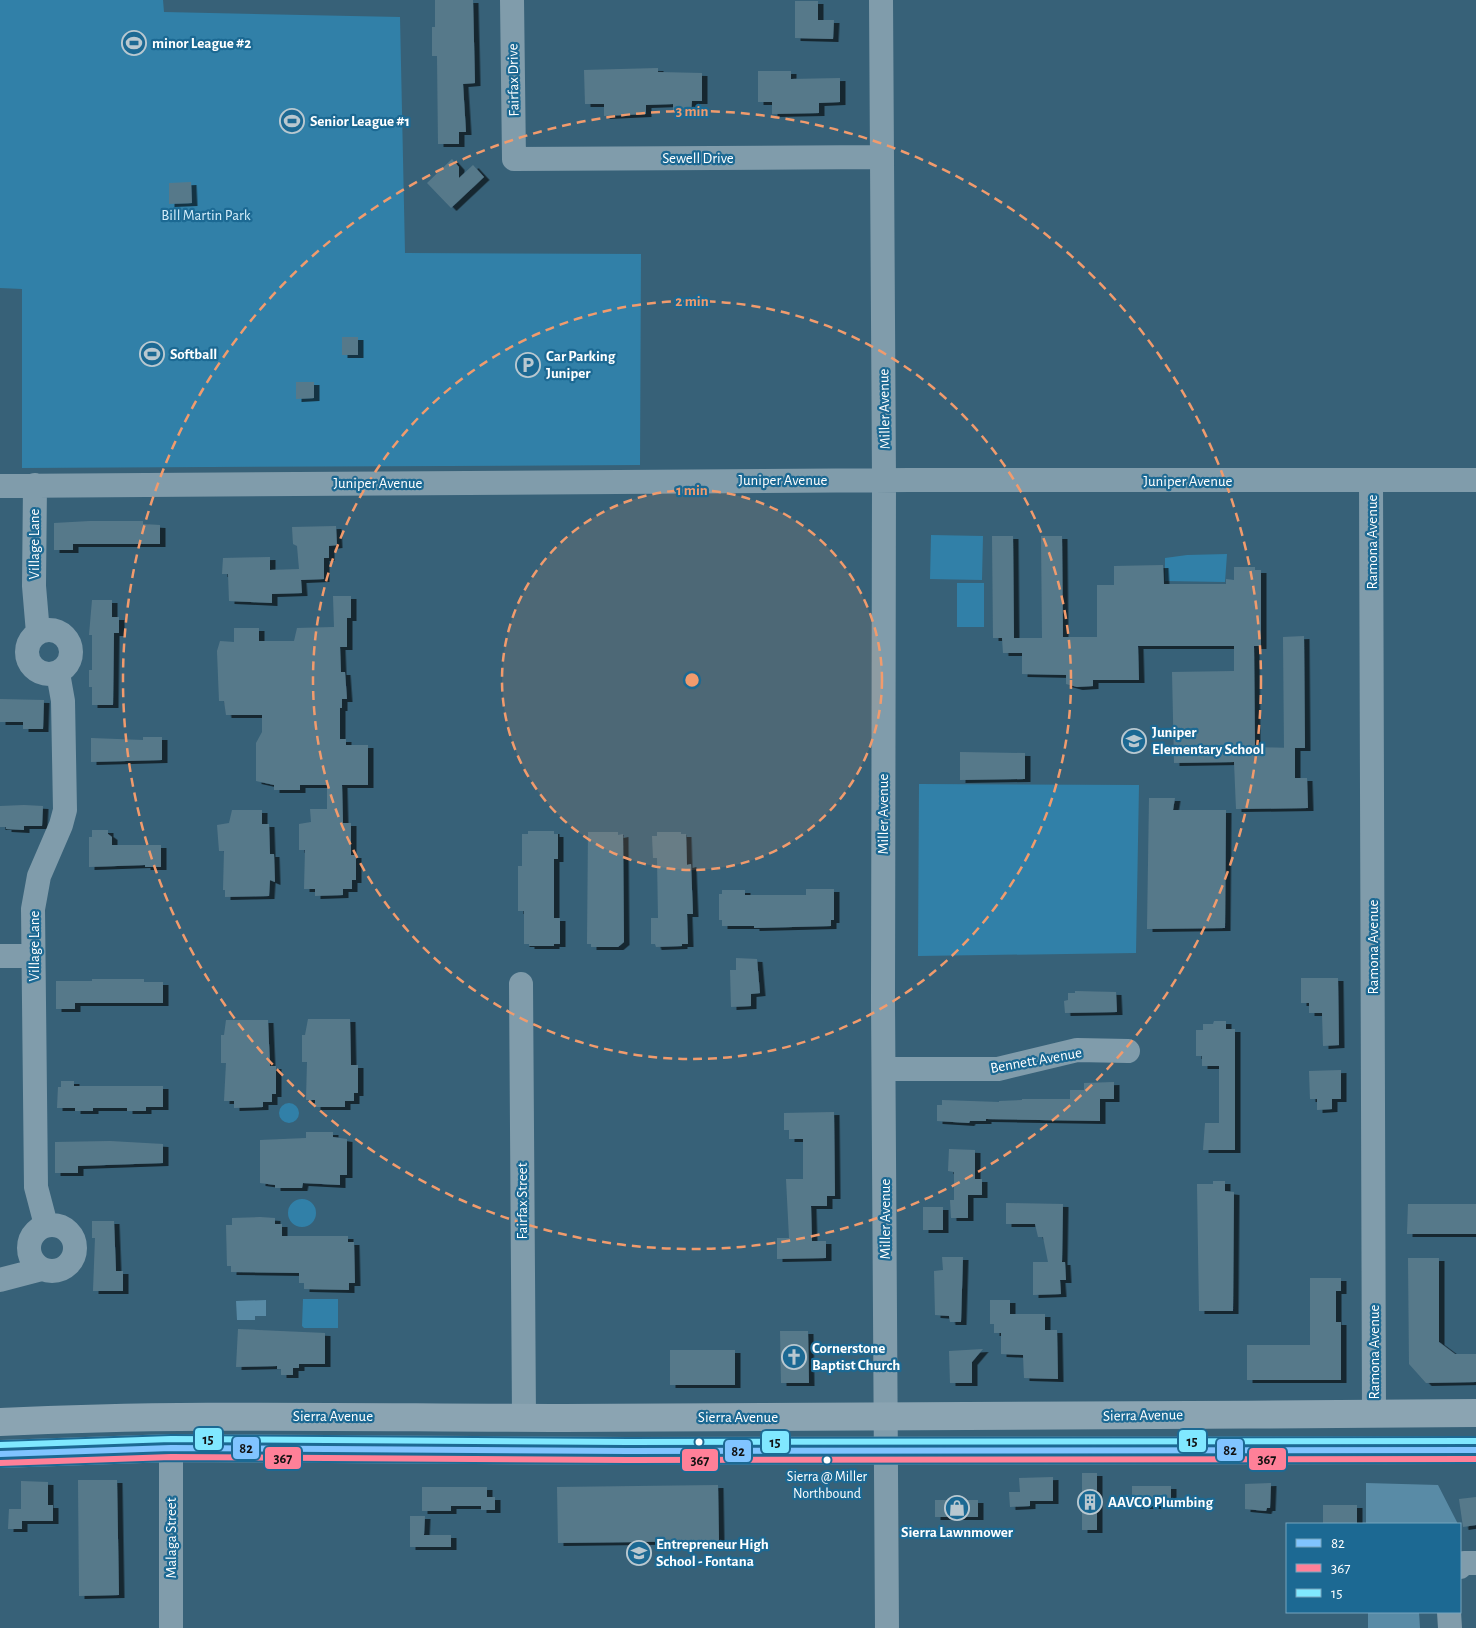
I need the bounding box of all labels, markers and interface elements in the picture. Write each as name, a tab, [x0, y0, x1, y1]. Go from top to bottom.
sports icon: minor League #2	[121, 30, 147, 56]
place label: minor League #2	[152, 36, 251, 51]
street label: Fairfax Drive	[505, 43, 522, 117]
text: 3 min	[676, 104, 708, 119]
sports icon: Senior League #1	[279, 108, 305, 134]
place label: Senior League #1	[310, 114, 410, 129]
street label: Sewell Drive	[662, 151, 734, 166]
park label: Bill Martin Park	[161, 208, 251, 223]
text: 2 min	[675, 294, 709, 309]
sports icon: Softball	[139, 341, 165, 367]
place label: Softball	[170, 347, 217, 362]
place label: Car Parking Juniper	[546, 349, 616, 381]
parking icon: Car Parking Juniper	[515, 352, 541, 378]
street label: Miller Avenue	[876, 368, 893, 450]
street label: Juniper Avenue	[739, 473, 828, 488]
street label: Juniper Avenue	[1144, 474, 1233, 489]
street label: Juniper Avenue	[334, 476, 423, 491]
text: 1 min	[676, 483, 708, 498]
street label: Ramona Avenue	[1365, 494, 1380, 589]
street label: Village Lane	[27, 509, 42, 579]
centre of rings	[683, 671, 701, 689]
place label: Juniper Elementary School	[1152, 725, 1264, 757]
school or university icon: Juniper Elementary School	[1121, 728, 1147, 754]
street label: Miller Avenue	[876, 774, 891, 854]
street label: Ramona Avenue	[1366, 899, 1381, 994]
street label: Village Lane	[27, 911, 42, 981]
street label: Bennett Avenue	[989, 1045, 1083, 1076]
street label: Fairfax Street	[515, 1162, 530, 1240]
street label: Miller Avenue	[878, 1179, 893, 1259]
street label: Ramona Avenue	[1367, 1304, 1382, 1399]
place label: Cornerstone Baptist Church	[812, 1341, 900, 1373]
church icon: Cornerstone Baptist Church	[781, 1344, 807, 1370]
street label: Sierra Avenue	[1103, 1407, 1183, 1424]
street label: Sierra Avenue	[293, 1409, 373, 1424]
street label: Sierra Avenue	[698, 1410, 778, 1425]
line badge: 15	[194, 1427, 223, 1451]
line badge: 15	[1178, 1429, 1207, 1453]
line badge: 15	[761, 1430, 790, 1454]
text: 15	[202, 1433, 214, 1447]
text: 15	[1186, 1435, 1198, 1449]
line badge: 82	[232, 1436, 260, 1460]
text: 15	[769, 1436, 781, 1450]
unlabelled marker	[694, 1437, 704, 1447]
line badge: 82	[1216, 1438, 1244, 1462]
line badge: 82	[724, 1439, 752, 1463]
text: 82	[239, 1442, 253, 1456]
text: 82	[1223, 1444, 1237, 1458]
text: 82	[731, 1445, 745, 1459]
line badge: 367	[264, 1446, 302, 1470]
line badge: 367	[1248, 1447, 1287, 1471]
line badge: 367	[681, 1448, 719, 1472]
text: 367	[274, 1452, 292, 1466]
text: 367	[1258, 1453, 1276, 1467]
text: 367	[691, 1454, 709, 1468]
marker: Sierra @ Miller Northbound	[822, 1455, 832, 1465]
place label: Sierra @ Miller Northbound	[787, 1470, 868, 1501]
building icon: AAVCO Plumbing	[1077, 1489, 1103, 1515]
shop icon: Sierra Lawnmower	[944, 1495, 970, 1521]
place label: AAVCO Plumbing	[1108, 1495, 1213, 1510]
street label: Malaga Street	[164, 1497, 179, 1579]
legend	[1286, 1523, 1461, 1613]
place label: Sierra Lawnmower	[901, 1525, 1014, 1540]
text: 82	[1331, 1536, 1345, 1551]
place label: Entrepreneur High School - Fontana	[656, 1537, 769, 1569]
school or university icon: Entrepreneur High School - Fontana	[626, 1540, 652, 1566]
text: 367	[1331, 1561, 1351, 1576]
text: 15	[1331, 1586, 1342, 1601]

